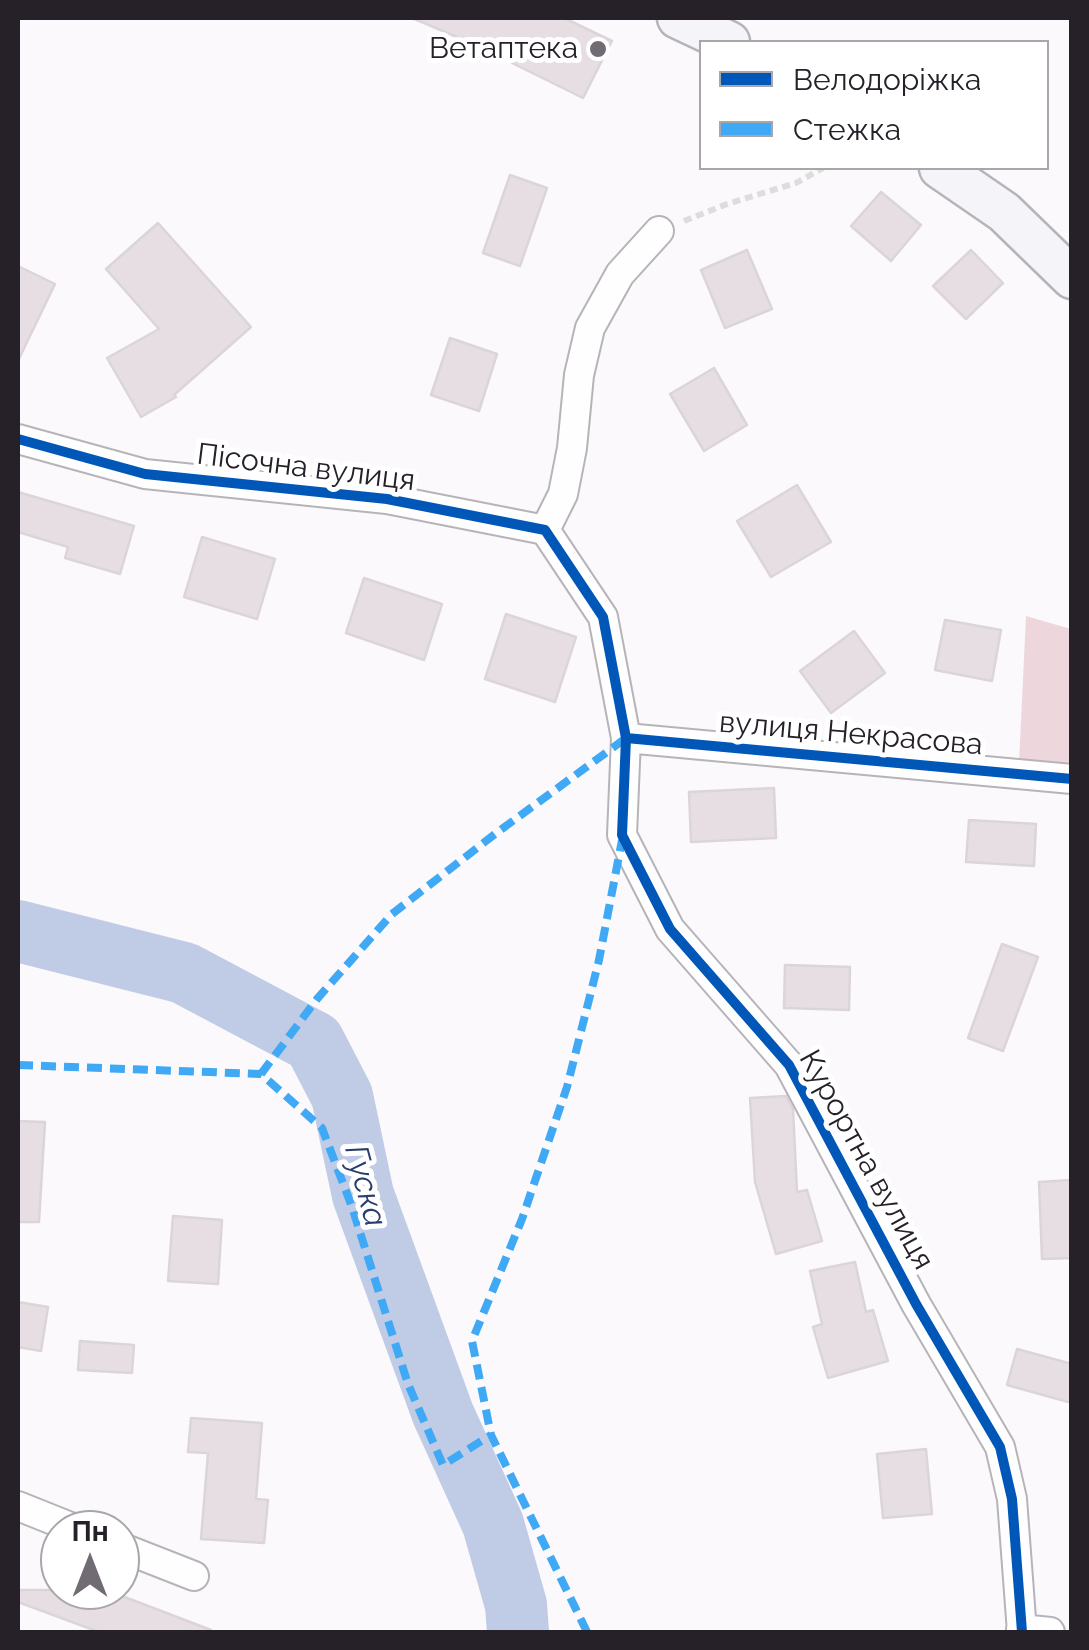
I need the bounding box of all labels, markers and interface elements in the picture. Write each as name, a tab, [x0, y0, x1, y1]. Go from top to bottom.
place label: Ветаптека	[429, 31, 578, 67]
marker: Ветаптека	[587, 38, 609, 60]
legend	[699, 40, 1049, 170]
text: Велодоріжка	[793, 62, 981, 97]
text: Стежка	[793, 112, 901, 147]
street label: Пісочна вулиця	[195, 437, 417, 499]
street label: вулиця Некрасова	[718, 705, 984, 763]
street label: Курортна вулиця	[791, 1044, 941, 1276]
water label: Гуска	[336, 1141, 394, 1231]
north arrow	[40, 1510, 140, 1610]
text: Пн	[71, 1515, 109, 1548]

